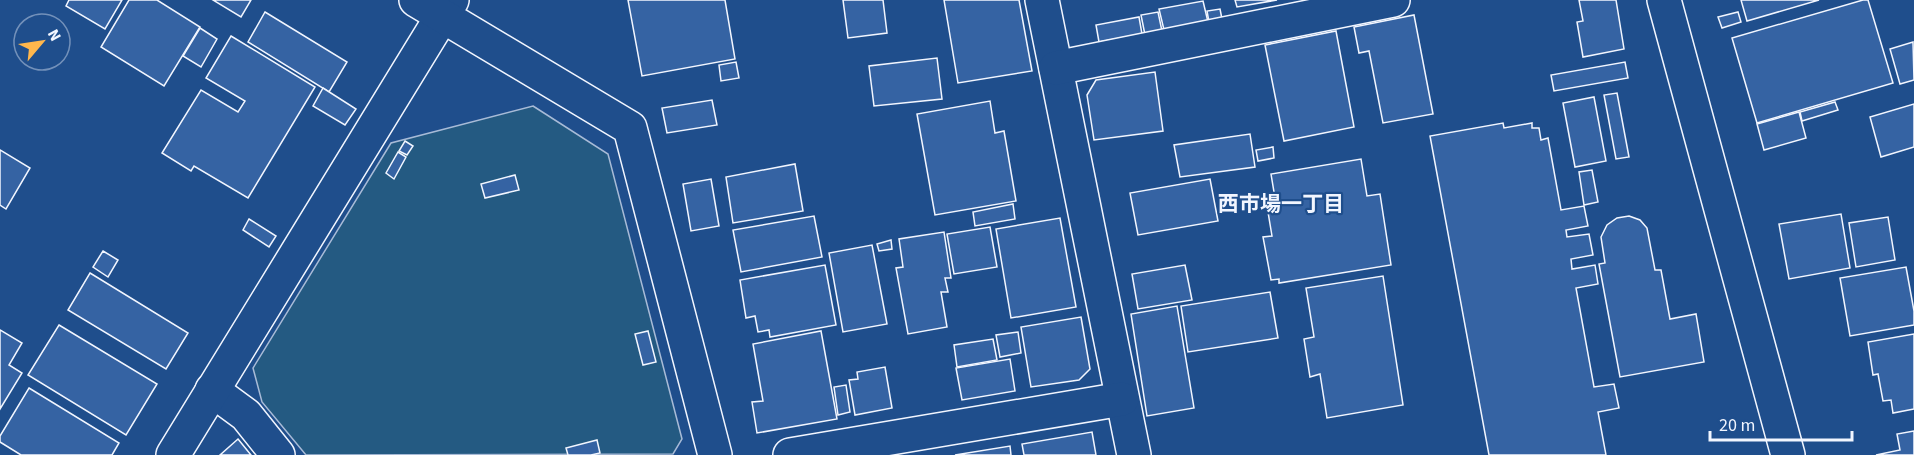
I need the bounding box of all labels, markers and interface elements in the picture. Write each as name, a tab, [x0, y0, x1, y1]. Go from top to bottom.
north arrow	[12, 12, 72, 72]
text: N	[42, 25, 66, 45]
district label: 西市場一丁目	[1218, 189, 1344, 219]
scale bar	[1710, 404, 1852, 442]
text: 20 m	[1719, 413, 1755, 438]

